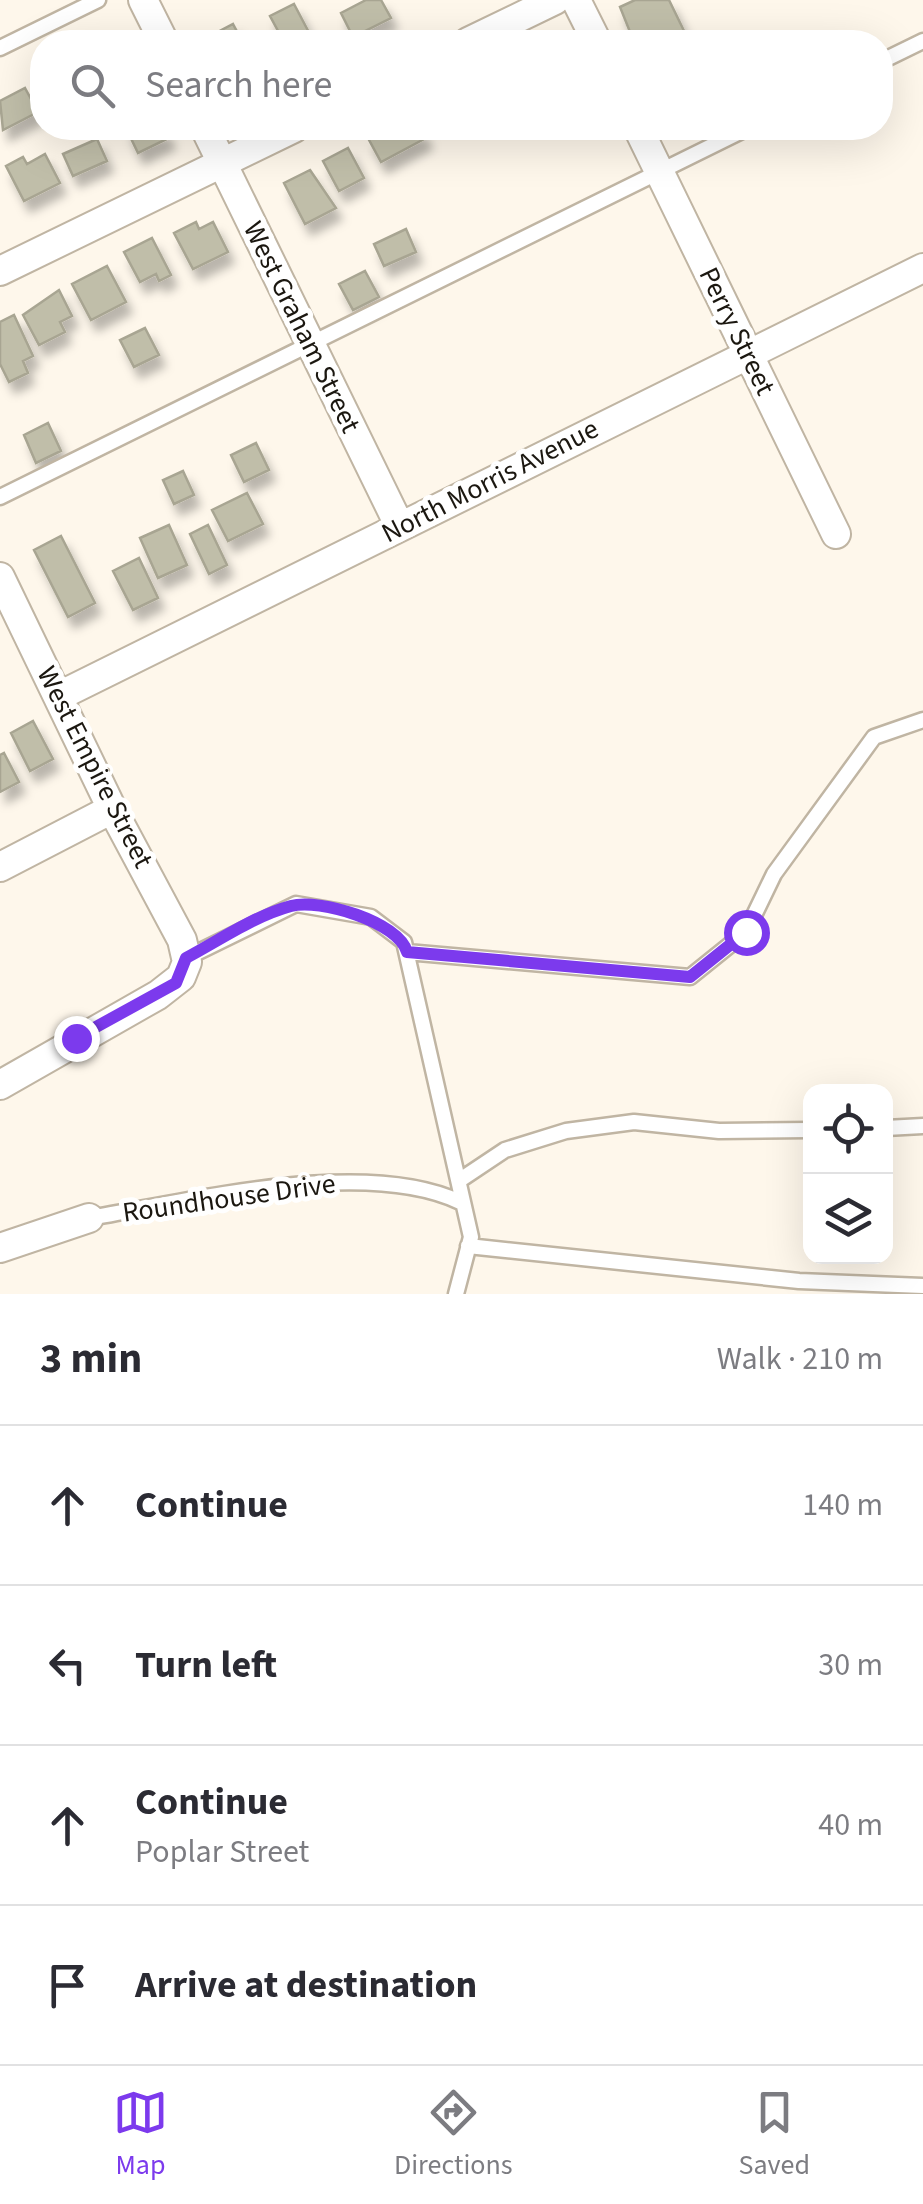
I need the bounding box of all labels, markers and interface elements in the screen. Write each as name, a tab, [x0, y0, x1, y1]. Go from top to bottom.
search box	[30, 30, 893, 140]
icon: search	[65, 58, 120, 113]
text: Search here	[145, 58, 332, 112]
street label: West Graham Street	[233, 214, 371, 440]
street label: Perry Street	[689, 260, 785, 402]
street label: North Morris Avenue	[375, 409, 605, 553]
street label: West Empire Street	[27, 659, 163, 875]
route start	[724, 910, 770, 956]
route end	[54, 1016, 100, 1062]
map controls	[803, 1084, 893, 1264]
button: locate	[803, 1084, 893, 1174]
street label: Roundhouse Drive	[120, 1163, 338, 1233]
button: layers	[803, 1174, 893, 1264]
text: 3 min	[40, 1329, 142, 1389]
text: Walk · 210 m	[717, 1336, 883, 1382]
icon: ahead	[40, 1478, 95, 1533]
text: Continue	[135, 1478, 288, 1532]
text: 140 m	[802, 1482, 883, 1528]
icon: left	[40, 1638, 95, 1693]
text: Turn left	[135, 1638, 277, 1692]
text: 30 m	[818, 1642, 883, 1688]
text: Continue	[135, 1775, 288, 1829]
icon: ahead	[40, 1798, 95, 1853]
text: 40 m	[818, 1802, 883, 1848]
text: Poplar Street	[135, 1829, 309, 1875]
icon: arrive	[40, 1958, 95, 2013]
text: Arrive at destination	[135, 1958, 477, 2012]
tab: Map	[113, 2085, 168, 2185]
tab: Directions	[394, 2085, 513, 2185]
tab: Saved	[739, 2085, 810, 2185]

